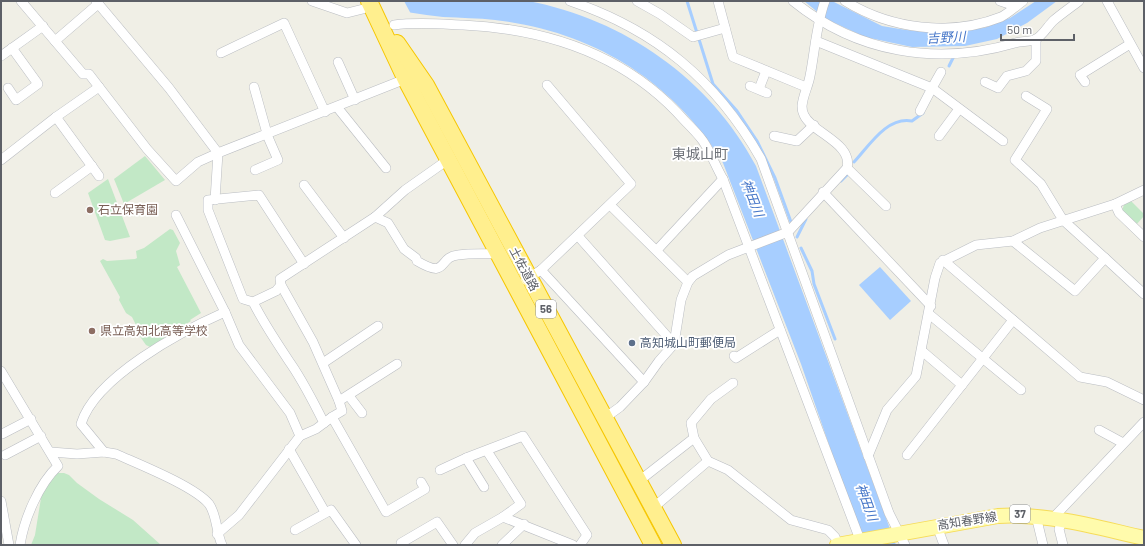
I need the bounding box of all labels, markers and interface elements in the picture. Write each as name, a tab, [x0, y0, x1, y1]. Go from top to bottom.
scale bar	[1001, 16, 1074, 42]
text: 50 m	[1007, 22, 1032, 36]
water label: 吉野川	[926, 28, 968, 46]
district label: 東城山町	[672, 145, 728, 162]
water label: 神田川	[739, 177, 768, 221]
place label: 石立保育園	[98, 202, 158, 216]
marker: 石立保育園	[85, 205, 95, 215]
street label: 土佐道路	[507, 244, 542, 293]
road number: 56	[536, 300, 556, 318]
place label: 県立高知北高等学校	[100, 323, 208, 337]
marker: 県立高知北高等学校	[87, 326, 97, 336]
place label: 高知城山町郵便局	[640, 335, 736, 349]
marker: 高知城山町郵便局	[627, 338, 637, 348]
water label: 神田川	[853, 481, 882, 525]
road number: 37	[1010, 505, 1030, 523]
street label: 高知春野線	[936, 508, 998, 532]

